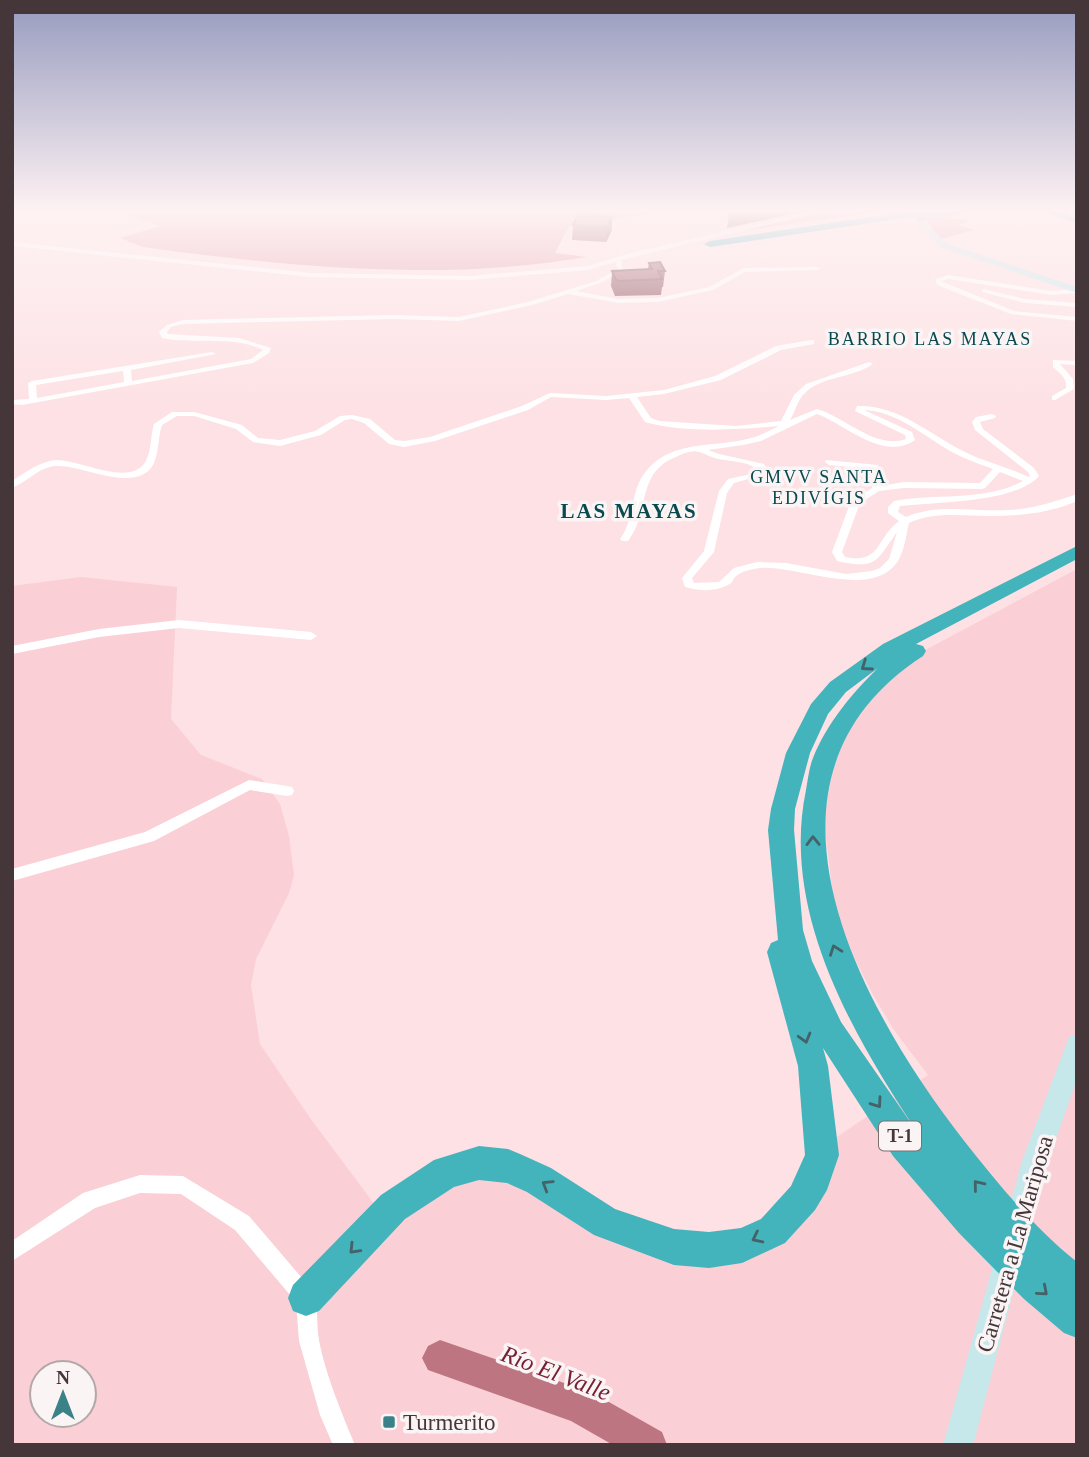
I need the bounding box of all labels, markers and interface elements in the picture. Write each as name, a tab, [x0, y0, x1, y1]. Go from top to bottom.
district label: BARRIO LAS MAYAS	[828, 329, 1032, 349]
district label: GMVV SANTA EDIVÍGIS	[750, 467, 888, 508]
district label: LAS MAYAS	[560, 499, 698, 523]
one-way arrow	[861, 658, 874, 670]
one-way arrow	[805, 835, 821, 845]
one-way arrow	[829, 944, 843, 956]
one-way arrow	[797, 1032, 811, 1044]
one-way arrow	[869, 1095, 881, 1108]
road number: T-1	[879, 1121, 921, 1150]
street label: Carretera a La Mariposa	[972, 1133, 1058, 1355]
one-way arrow	[541, 1180, 554, 1193]
one-way arrow	[973, 1180, 986, 1192]
one-way arrow	[752, 1230, 764, 1244]
one-way arrow	[349, 1240, 362, 1253]
one-way arrow	[1035, 1283, 1048, 1295]
water label: Río El Valle	[497, 1340, 614, 1406]
north arrow	[28, 1359, 98, 1429]
text: N	[56, 1367, 70, 1388]
place label: Turmerito	[403, 1410, 495, 1435]
marker: Turmerito	[381, 1414, 397, 1430]

